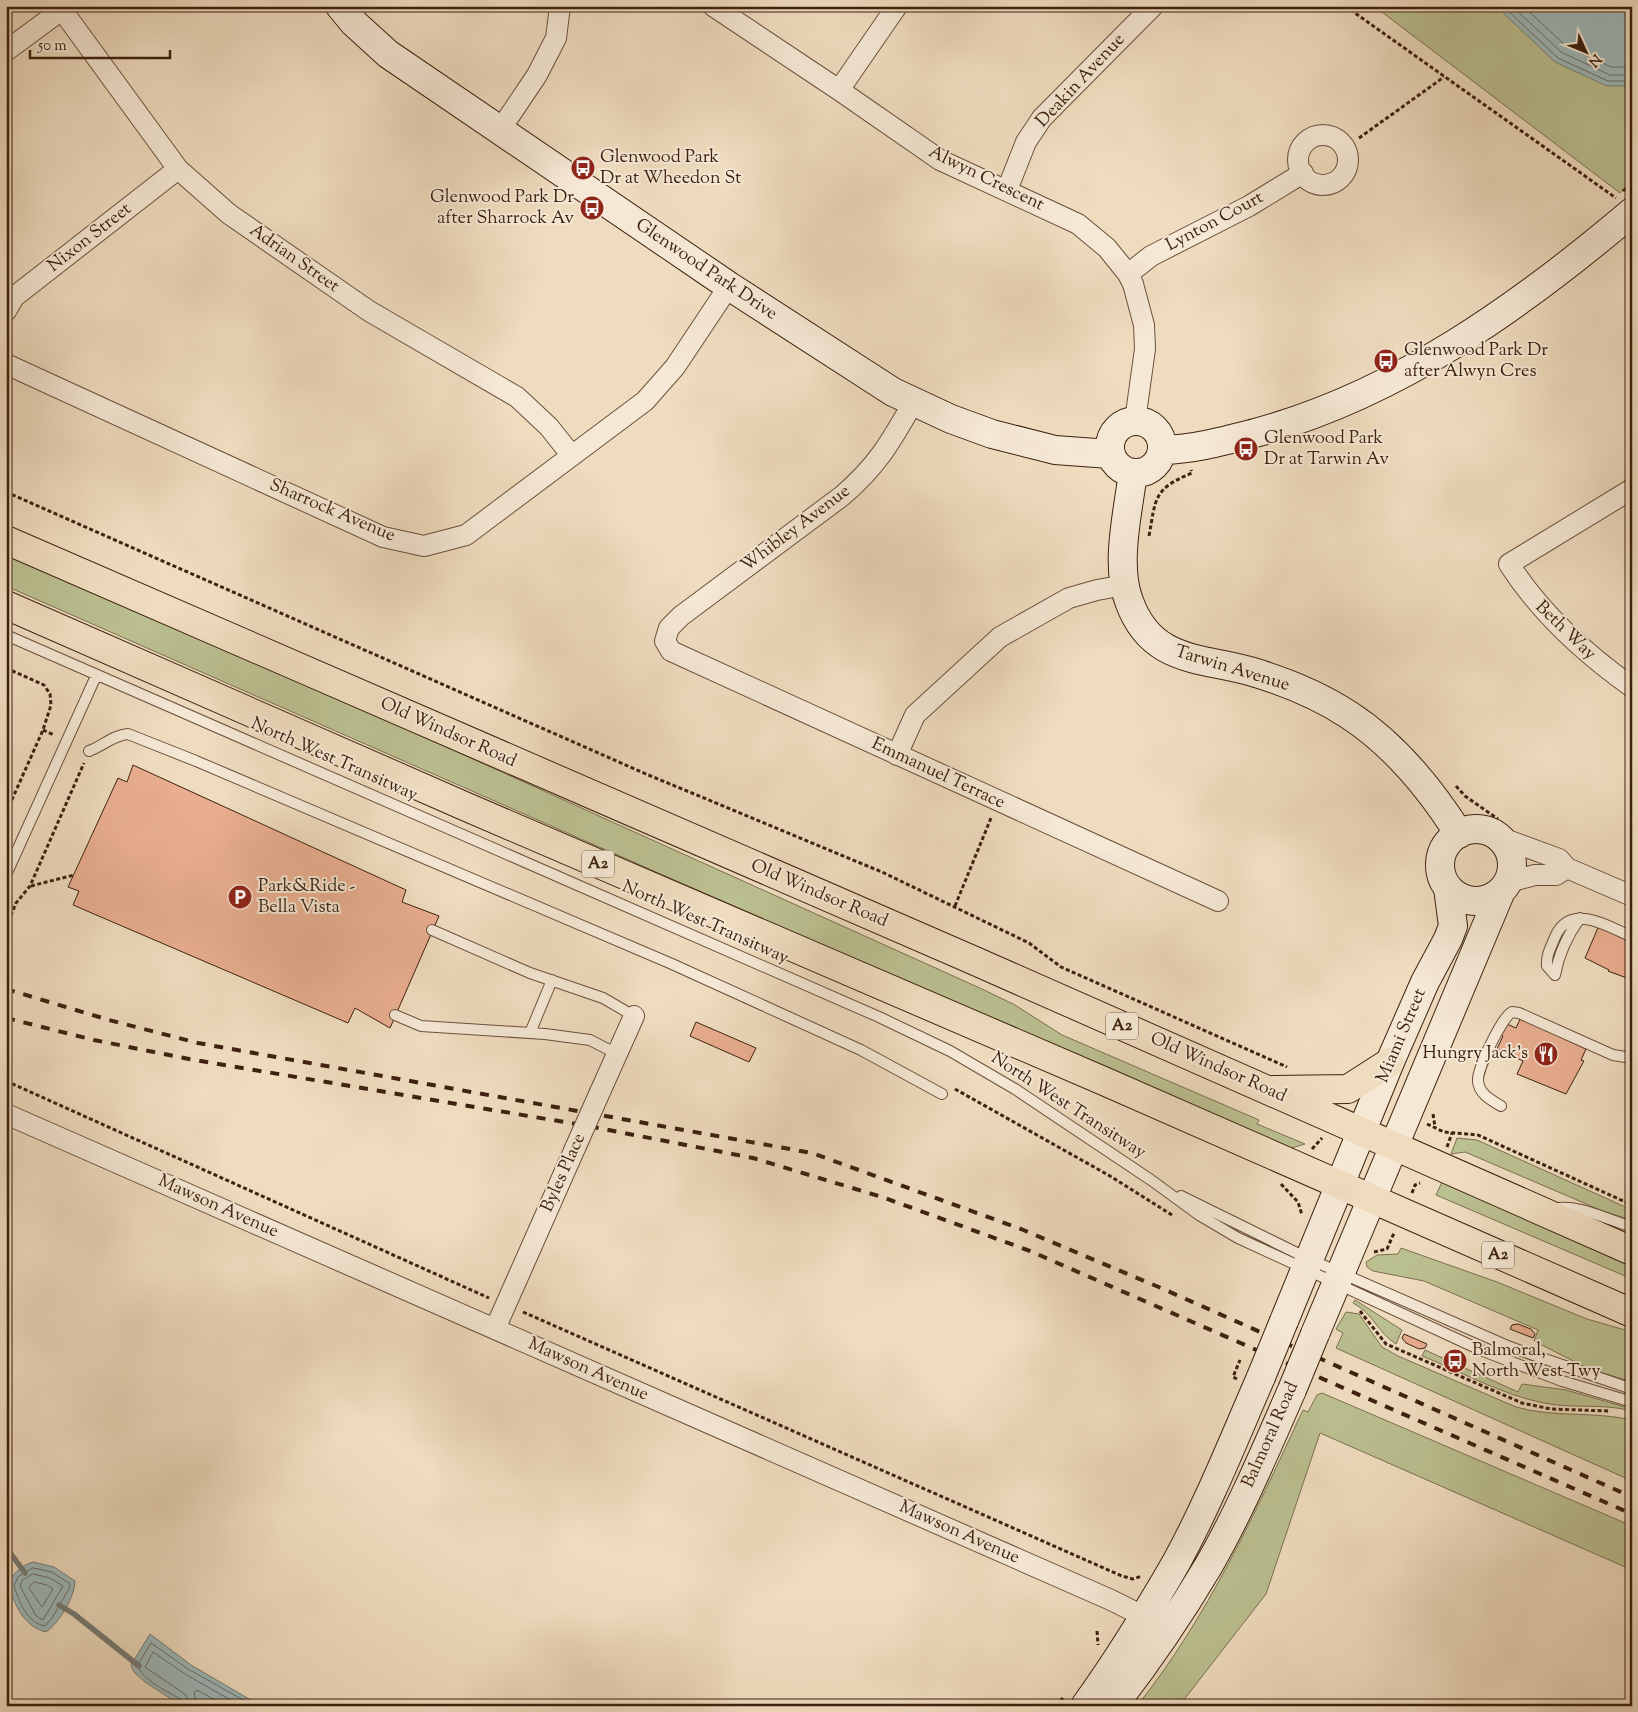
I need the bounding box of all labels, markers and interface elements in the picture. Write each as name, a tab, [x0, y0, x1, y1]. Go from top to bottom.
scale bar	[30, 28, 170, 60]
street label: Deakin Avenue	[1030, 28, 1132, 134]
north arrow	[1560, 28, 1610, 78]
text: 50 m	[37, 36, 67, 57]
text: N	[1583, 49, 1605, 71]
street label: Alwyn Crescent	[924, 140, 1048, 218]
place label: Glenwood Park Dr at Wheedon St	[600, 145, 741, 192]
bus stop icon: Glenwood Park Dr at Wheedon St	[570, 155, 596, 181]
place label: Glenwood Park Dr after Sharrock Av	[430, 185, 575, 232]
street label: Lynton Court	[1162, 185, 1268, 259]
bus stop icon: Glenwood Park Dr after Sharrock Av	[579, 195, 605, 221]
street label: Nixon Street	[43, 197, 137, 279]
street label: Glenwood Park Drive	[630, 213, 782, 327]
street label: Adrian Street	[244, 218, 344, 300]
place label: Glenwood Park Dr after Alwyn Cres	[1404, 338, 1548, 385]
bus stop icon: Glenwood Park Dr after Alwyn Cres	[1373, 348, 1399, 374]
place label: Glenwood Park Dr at Tarwin Av	[1264, 426, 1390, 473]
bus stop icon: Glenwood Park Dr at Tarwin Av	[1233, 436, 1259, 462]
street label: Sharrock Avenue	[265, 473, 399, 549]
street label: Whibley Avenue	[736, 479, 856, 579]
street label: Beth Way	[1529, 595, 1601, 667]
street label: Tarwin Avenue	[1171, 639, 1293, 699]
street label: Old Windsor Road	[376, 691, 520, 775]
street label: North West Transitway	[246, 711, 422, 809]
street label: Emmanuel Terrace	[867, 732, 1009, 816]
road number: A2	[582, 851, 614, 878]
street label: Old Windsor Road	[746, 853, 892, 935]
place label: Park&Ride - Bella Vista	[258, 874, 355, 921]
street label: North West Transitway	[617, 874, 793, 972]
parking icon: Park&Ride - Bella Vista	[227, 884, 253, 910]
street label: Miami Street	[1370, 985, 1434, 1087]
road number: A2	[1106, 1012, 1138, 1040]
street label: Old Windsor Road	[1146, 1026, 1290, 1110]
place label: Hungry Jack's	[1423, 1041, 1528, 1067]
restaurant icon: Hungry Jack's	[1533, 1041, 1559, 1067]
street label: North West Transitway	[985, 1046, 1151, 1166]
street label: Byles Place	[535, 1129, 593, 1217]
street label: Mawson Avenue	[154, 1169, 282, 1245]
road number: A2	[1482, 1242, 1514, 1268]
street label: Mawson Avenue	[524, 1332, 652, 1408]
place label: Balmoral, North West Twy	[1472, 1338, 1600, 1385]
bus stop icon: Balmoral, North West Twy	[1442, 1348, 1468, 1374]
street label: Balmoral Road	[1236, 1378, 1306, 1492]
street label: Mawson Avenue	[895, 1495, 1023, 1571]

